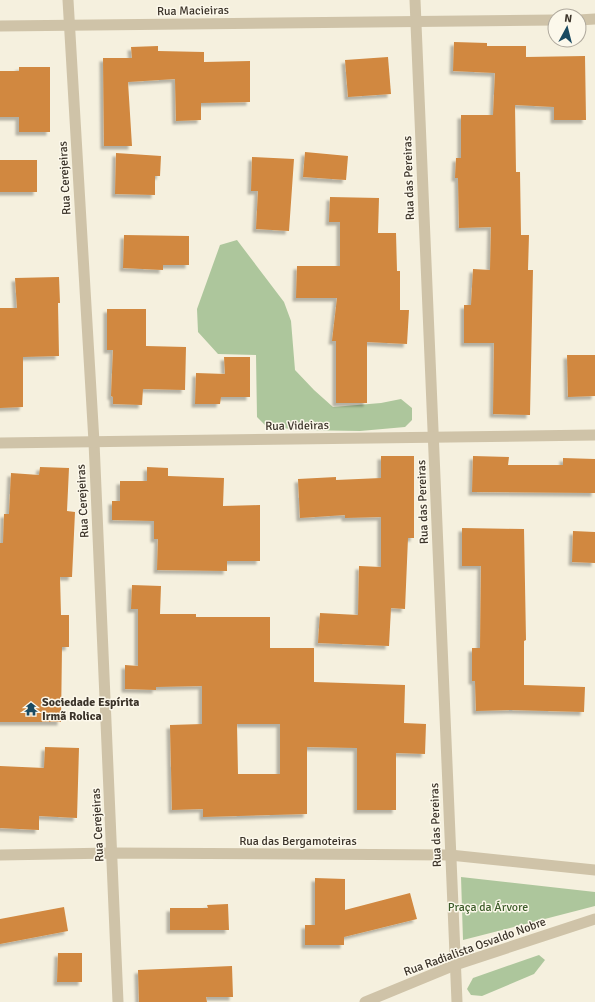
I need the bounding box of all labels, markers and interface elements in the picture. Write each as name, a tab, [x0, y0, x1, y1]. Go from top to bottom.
street label: Rua Macieiras	[157, 3, 229, 19]
north arrow	[547, 8, 587, 48]
text: N	[564, 12, 573, 25]
street label: Rua das Pereiras	[400, 136, 418, 220]
street label: Rua Cerejeiras	[56, 141, 74, 215]
street label: Rua Videiras	[265, 418, 329, 434]
street label: Rua das Pereiras	[414, 460, 432, 544]
street label: Rua Cerejeiras	[74, 464, 92, 538]
place label: Sociedade Espírita Irmã Rolica	[42, 695, 139, 724]
temple icon: Sociedade Espírita Irmã Rolica	[23, 701, 39, 717]
street label: Rua das Pereiras	[427, 783, 445, 867]
street label: Rua Cerejeiras	[89, 788, 107, 862]
street label: Rua das Bergamoteiras	[239, 834, 357, 849]
park label: Praça da Árvore	[448, 900, 528, 915]
street label: Rua Radialista Osvaldo Nobre	[402, 914, 548, 980]

